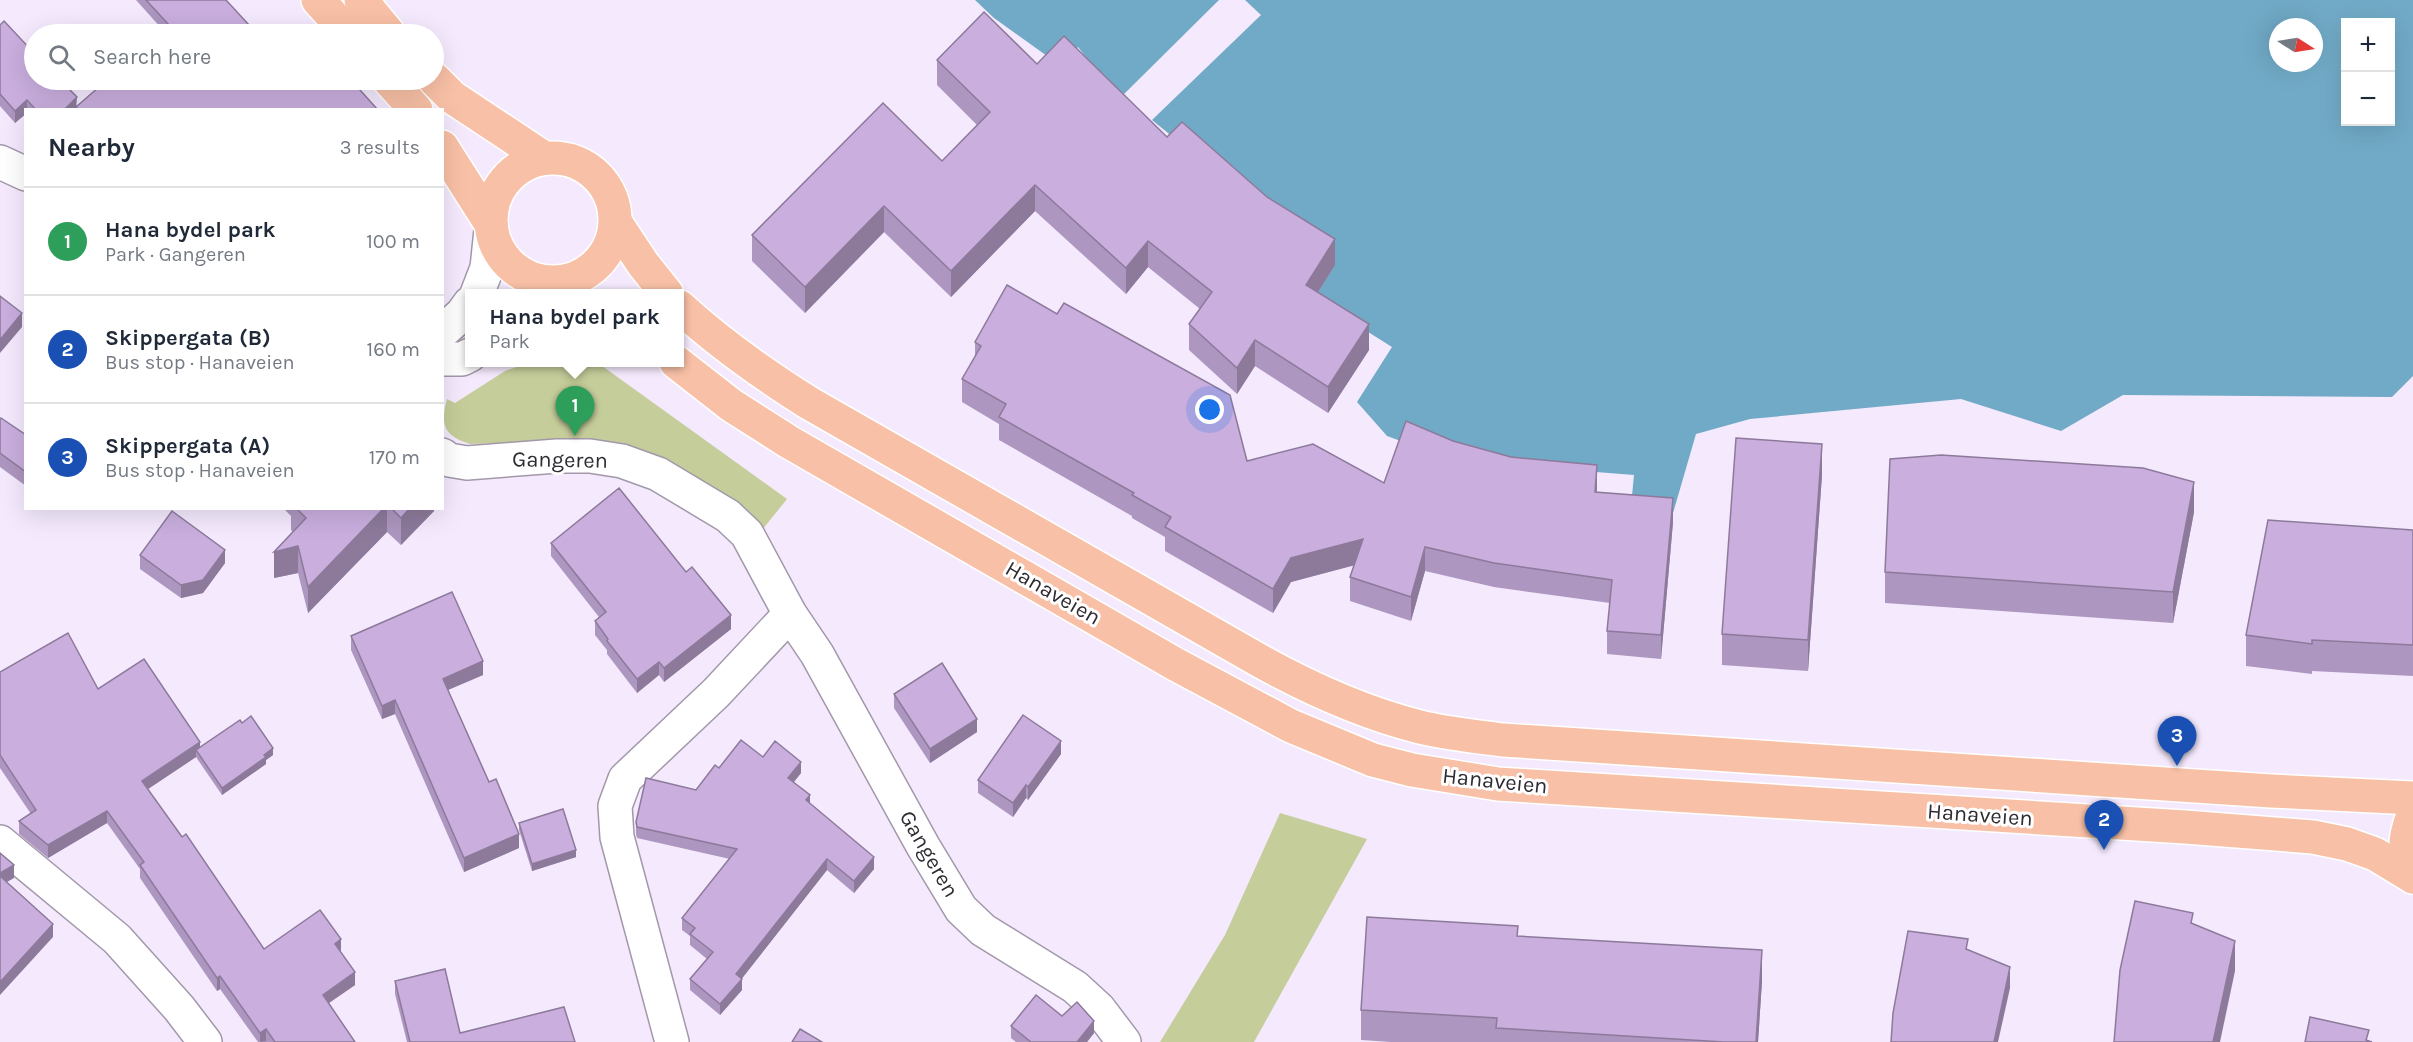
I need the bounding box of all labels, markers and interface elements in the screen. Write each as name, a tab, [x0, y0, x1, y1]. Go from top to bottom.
north arrow	[2269, 18, 2323, 72]
map controls	[2341, 18, 2395, 126]
button: +	[2341, 18, 2395, 72]
search box	[24, 24, 444, 90]
icon: search	[45, 41, 78, 74]
text: Search here	[93, 44, 211, 70]
button: −	[2341, 72, 2395, 126]
text: Nearby	[48, 132, 135, 163]
text: 3 results	[340, 136, 420, 159]
text: Hana bydel park	[105, 217, 276, 243]
text: 1	[64, 230, 71, 253]
text: 100 m	[366, 230, 420, 253]
text: Park · Gangeren	[105, 243, 246, 266]
popup	[465, 289, 684, 367]
text: Hana bydel park	[489, 304, 660, 330]
text: Skippergata (B)	[105, 325, 271, 351]
text: Park	[489, 330, 530, 353]
text: 2	[61, 338, 74, 361]
text: 160 m	[367, 338, 420, 361]
text: Bus stop · Hanaveien	[105, 351, 295, 374]
pin: 1	[556, 386, 594, 436]
your location	[1195, 395, 1224, 424]
text: Skippergata (A)	[105, 433, 270, 459]
text: 3	[61, 446, 74, 469]
text: 170 m	[369, 446, 420, 469]
street label: Gangeren	[512, 446, 608, 474]
text: Bus stop · Hanaveien	[105, 459, 295, 482]
street label: Hanaveien	[1001, 555, 1105, 631]
pin: 3	[2158, 716, 2196, 766]
street label: Hanaveien	[1441, 763, 1549, 799]
street label: Hanaveien	[1926, 798, 2034, 832]
pin: 2	[2084, 800, 2124, 850]
street label: Gangeren	[894, 806, 964, 902]

